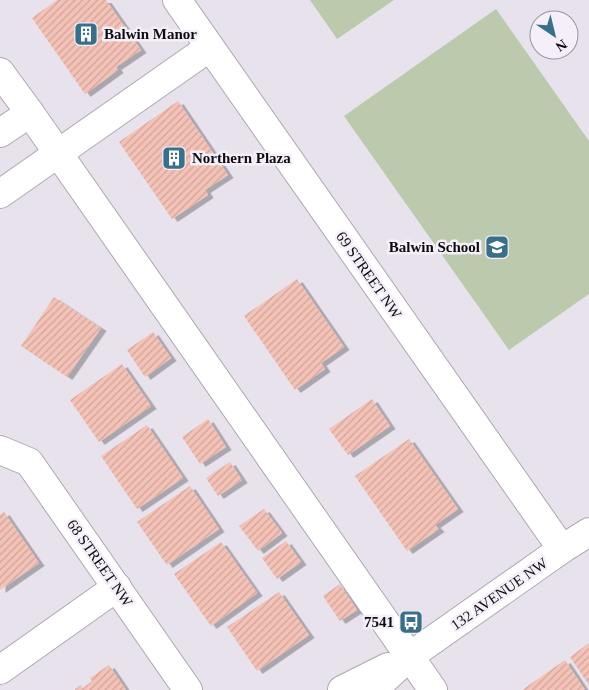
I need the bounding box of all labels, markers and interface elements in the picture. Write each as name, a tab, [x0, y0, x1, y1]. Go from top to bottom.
north arrow	[529, 10, 579, 60]
building icon: Balwin Manor	[73, 21, 99, 47]
place label: Balwin Manor	[104, 26, 197, 42]
text: N	[553, 36, 570, 54]
building icon: Northern Plaza	[161, 145, 187, 171]
place label: Northern Plaza	[192, 150, 291, 166]
street label: 69 STREET NW	[333, 229, 405, 322]
school or university icon: Balwin School	[484, 234, 510, 260]
place label: Balwin School	[389, 239, 480, 255]
street label: 68 STREET NW	[64, 517, 136, 610]
street label: 132 AVENUE NW	[448, 554, 551, 633]
bus stop icon: 7541	[398, 609, 424, 635]
place label: 7541	[364, 614, 394, 630]

